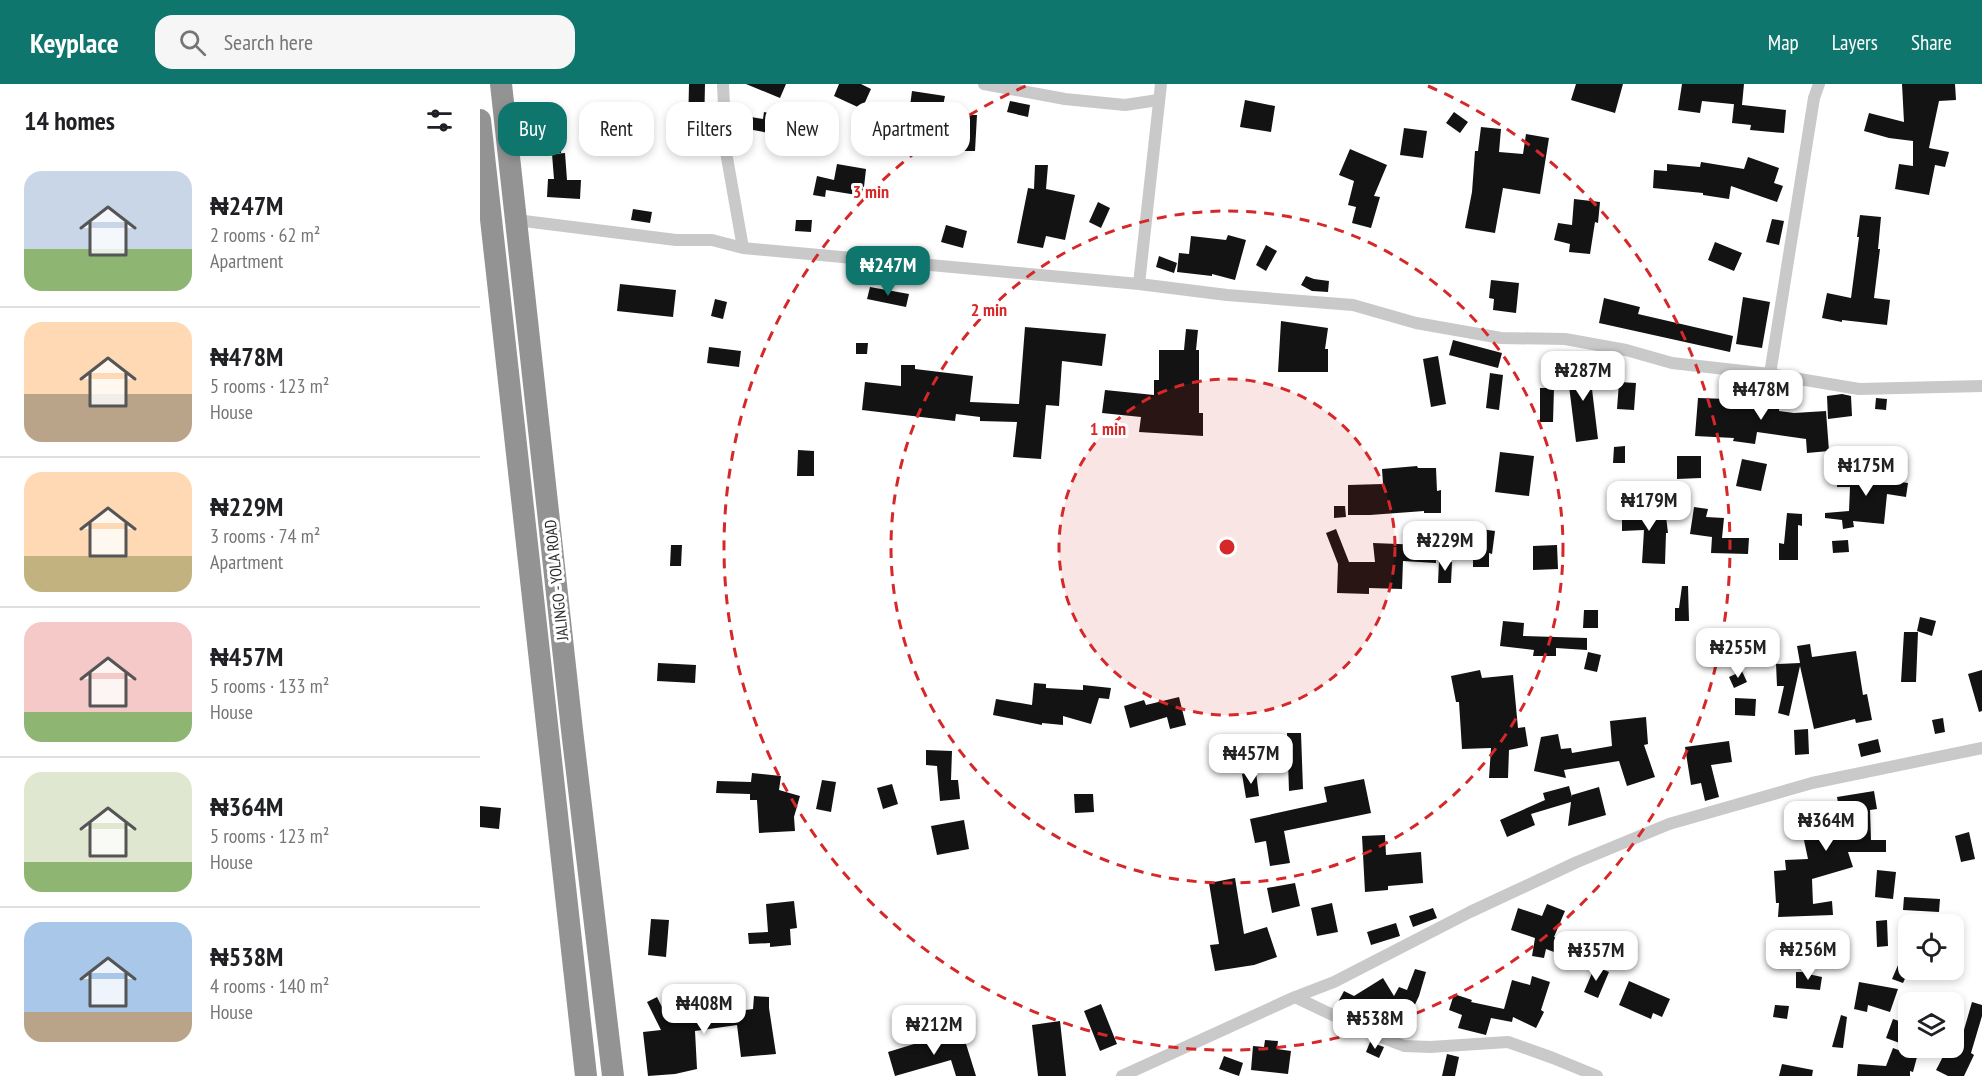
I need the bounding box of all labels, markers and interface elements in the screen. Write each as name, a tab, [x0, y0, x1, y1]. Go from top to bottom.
search box	[155, 15, 575, 69]
text: Keyplace	[30, 24, 119, 61]
icon: search	[176, 26, 209, 59]
text: Search here	[224, 28, 313, 56]
text: Map	[1768, 29, 1799, 56]
text: Layers	[1832, 29, 1878, 56]
text: Share	[1911, 29, 1952, 56]
chip: Buy	[498, 102, 567, 156]
chip: Rent	[579, 102, 654, 156]
chip: Filters	[666, 102, 753, 156]
chip: New	[765, 102, 839, 156]
chip: Apartment	[851, 102, 970, 156]
text: 14 homes	[24, 104, 115, 137]
icon: filters	[423, 104, 456, 137]
text: 3 min	[853, 180, 889, 203]
text: ₦247M	[210, 189, 283, 222]
icon: home	[72, 195, 144, 267]
text: 2 rooms · 62 m²	[210, 222, 320, 248]
pin: ₦247M	[846, 246, 930, 297]
text: Apartment	[210, 248, 283, 274]
text: ₦247M	[860, 252, 916, 278]
text: 2 min	[971, 298, 1007, 321]
text: ₦478M	[210, 340, 283, 373]
icon: home	[72, 346, 144, 418]
pin: ₦287M	[1541, 351, 1625, 402]
text: ₦287M	[1555, 357, 1611, 383]
pin: ₦478M	[1719, 370, 1803, 421]
text: 5 rooms · 123 m²	[210, 373, 329, 399]
text: ₦478M	[1733, 376, 1789, 402]
text: House	[210, 399, 253, 425]
text: 1 min	[1090, 417, 1126, 440]
pin: ₦175M	[1824, 446, 1908, 497]
text: ₦175M	[1838, 452, 1894, 478]
pin: ₦179M	[1607, 481, 1691, 532]
text: ₦179M	[1621, 487, 1677, 513]
text: ₦229M	[210, 490, 283, 523]
icon: home	[72, 496, 144, 568]
street label: JALINGO - YOLA ROAD	[540, 519, 572, 642]
pin: ₦229M	[1403, 521, 1487, 572]
text: 3 rooms · 74 m²	[210, 523, 320, 549]
text: ₦229M	[1417, 527, 1473, 553]
centre of rings	[1217, 537, 1237, 557]
text: Apartment	[210, 549, 283, 575]
pin: ₦255M	[1696, 628, 1780, 679]
text: ₦255M	[1710, 634, 1766, 660]
text: ₦457M	[210, 640, 283, 673]
icon: home	[72, 646, 144, 718]
text: 5 rooms · 133 m²	[210, 673, 329, 699]
text: House	[210, 699, 253, 725]
pin: ₦457M	[1209, 734, 1293, 785]
text: ₦457M	[1223, 740, 1279, 766]
text: ₦364M	[210, 790, 283, 823]
icon: home	[72, 796, 144, 868]
pin: ₦364M	[1784, 801, 1868, 852]
text: ₦364M	[1798, 807, 1854, 833]
text: 5 rooms · 123 m²	[210, 823, 329, 849]
text: House	[210, 849, 253, 875]
map controls	[1898, 914, 1964, 1058]
button: locate	[1898, 914, 1964, 980]
pin: ₦256M	[1766, 930, 1850, 981]
pin: ₦357M	[1554, 931, 1638, 982]
text: ₦256M	[1780, 936, 1836, 962]
text: ₦357M	[1568, 937, 1624, 963]
text: ₦538M	[210, 940, 283, 973]
icon: home	[72, 946, 144, 1018]
text: 4 rooms · 140 m²	[210, 973, 329, 999]
pin: ₦408M	[662, 984, 746, 1035]
text: ₦408M	[676, 990, 732, 1016]
button: layers	[1898, 992, 1964, 1058]
text: House	[210, 999, 253, 1025]
pin: ₦538M	[1333, 999, 1417, 1050]
pin: ₦212M	[892, 1005, 976, 1056]
text: ₦538M	[1347, 1005, 1403, 1031]
text: ₦212M	[906, 1011, 962, 1037]

